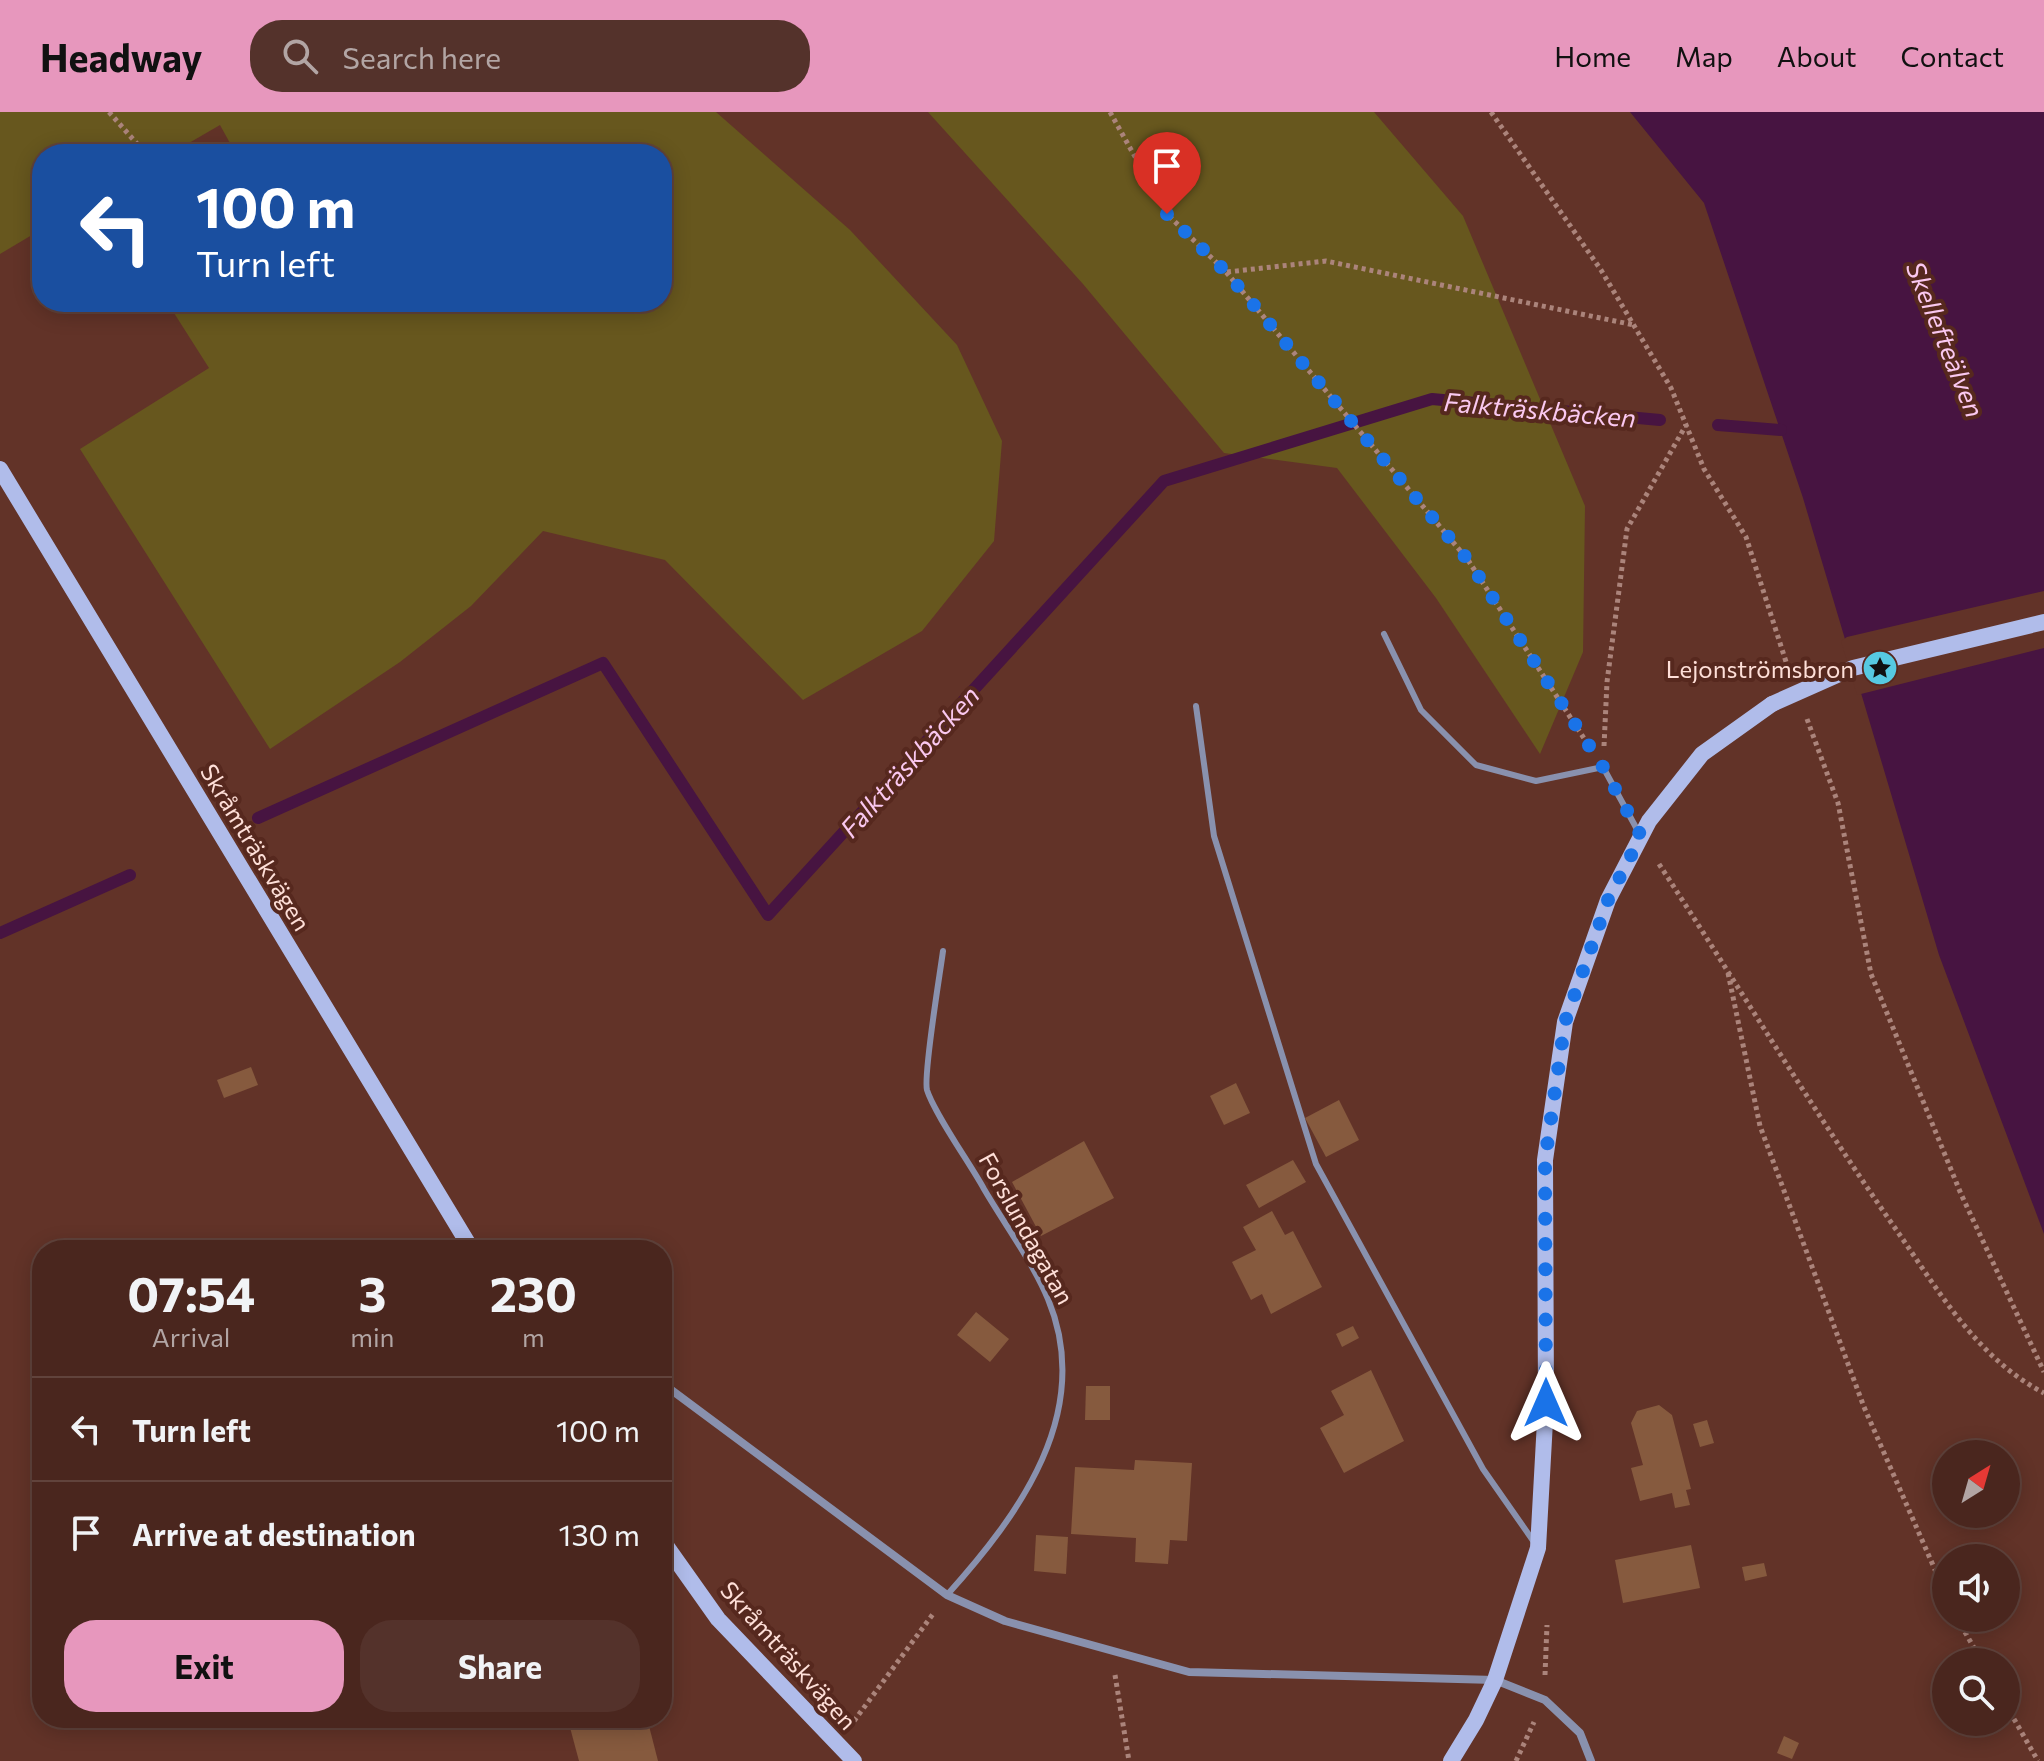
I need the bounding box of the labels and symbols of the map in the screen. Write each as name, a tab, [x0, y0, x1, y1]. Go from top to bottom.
pin	[1133, 132, 1201, 214]
water label: Skellefteälven	[1901, 256, 1991, 422]
water label: Falkträskbäcken	[1443, 385, 1637, 433]
place icon: Lejonströmsbron	[1861, 649, 1899, 687]
place label: Lejonströmsbron	[1666, 654, 1854, 683]
water label: Falkträskbäcken	[833, 679, 985, 843]
street label: Skråmträskvägen	[195, 758, 317, 936]
street label: Forslundagatan	[973, 1147, 1081, 1309]
position arrow	[1504, 1361, 1588, 1445]
north arrow	[1932, 1440, 2020, 1528]
street label: Skråmträskvägen	[715, 1575, 863, 1735]

